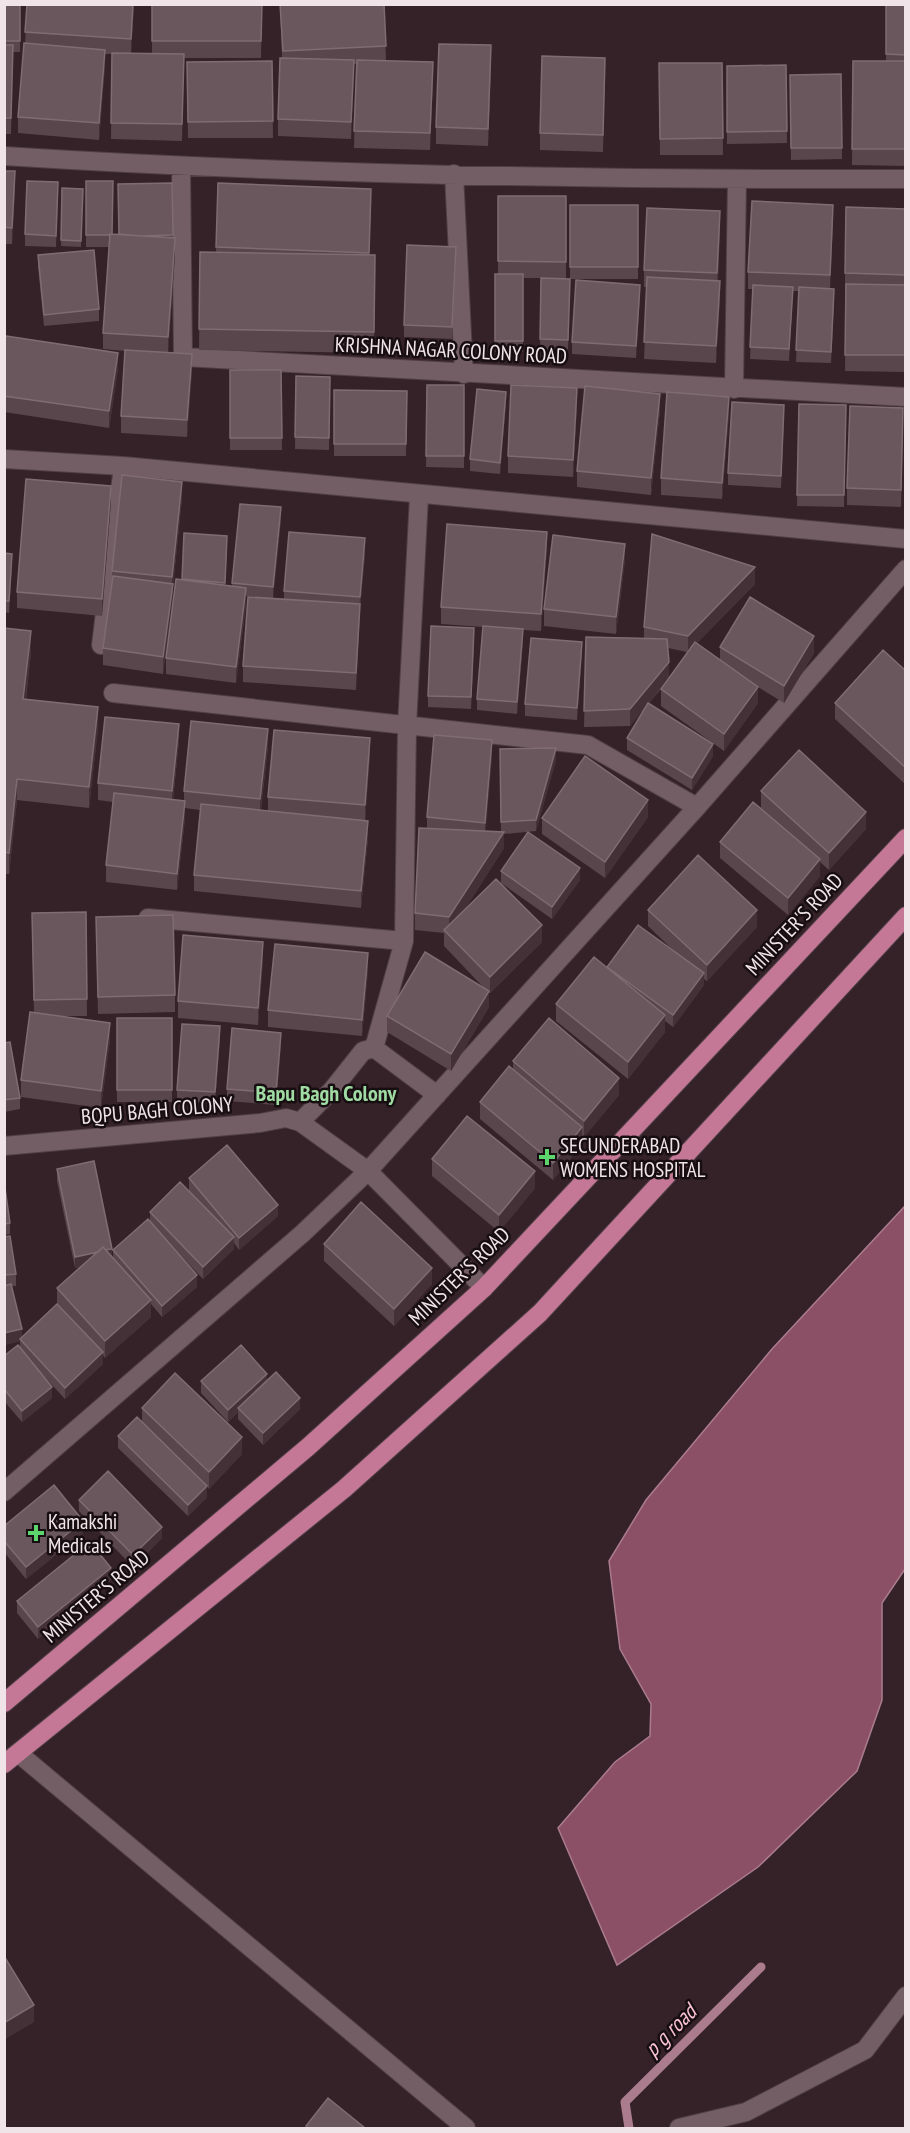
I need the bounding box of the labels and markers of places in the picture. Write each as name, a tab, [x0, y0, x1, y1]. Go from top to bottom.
place label: SECUNDERABAD WOMENS HOSPITAL	[560, 1132, 706, 1183]
marker: SECUNDERABAD WOMENS HOSPITAL	[538, 1148, 556, 1166]
place label: Kamakshi Medicals	[48, 1508, 117, 1559]
marker: Kamakshi Medicals	[29, 1526, 43, 1540]

